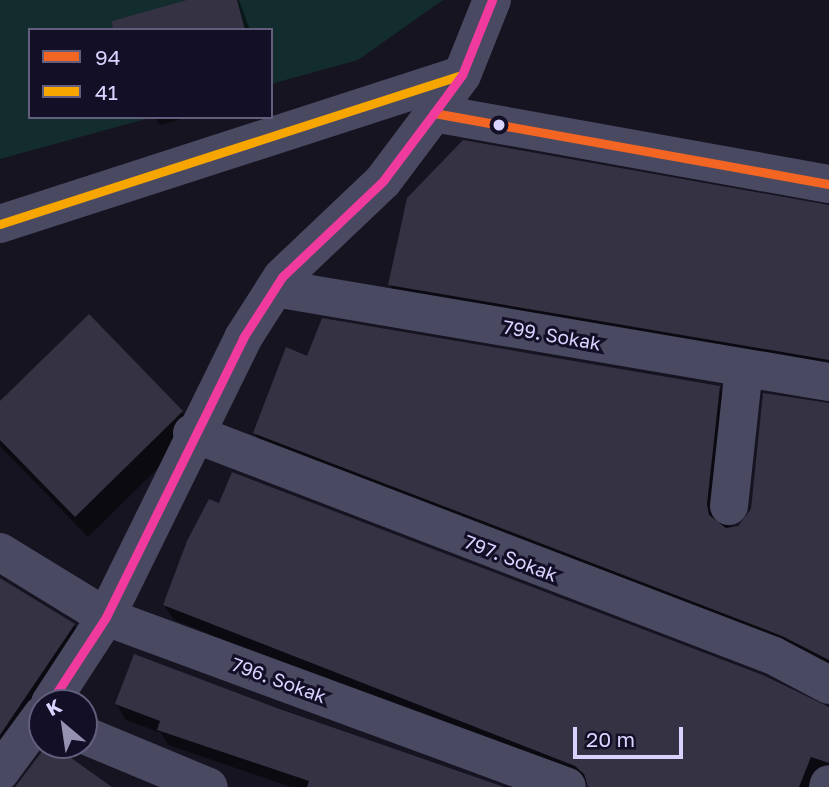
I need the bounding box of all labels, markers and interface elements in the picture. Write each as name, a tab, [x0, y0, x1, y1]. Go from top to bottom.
legend	[28, 28, 273, 119]
text: 94	[95, 44, 121, 70]
text: 41	[95, 79, 118, 105]
unlabelled marker	[492, 118, 506, 132]
street label: 799. Sokak	[501, 315, 603, 355]
street label: 797. Sokak	[461, 530, 561, 586]
street label: 796. Sokak	[229, 652, 329, 708]
north arrow	[28, 689, 98, 759]
text: K	[42, 694, 65, 720]
scale bar	[577, 714, 687, 758]
text: 20 m	[586, 726, 635, 752]

